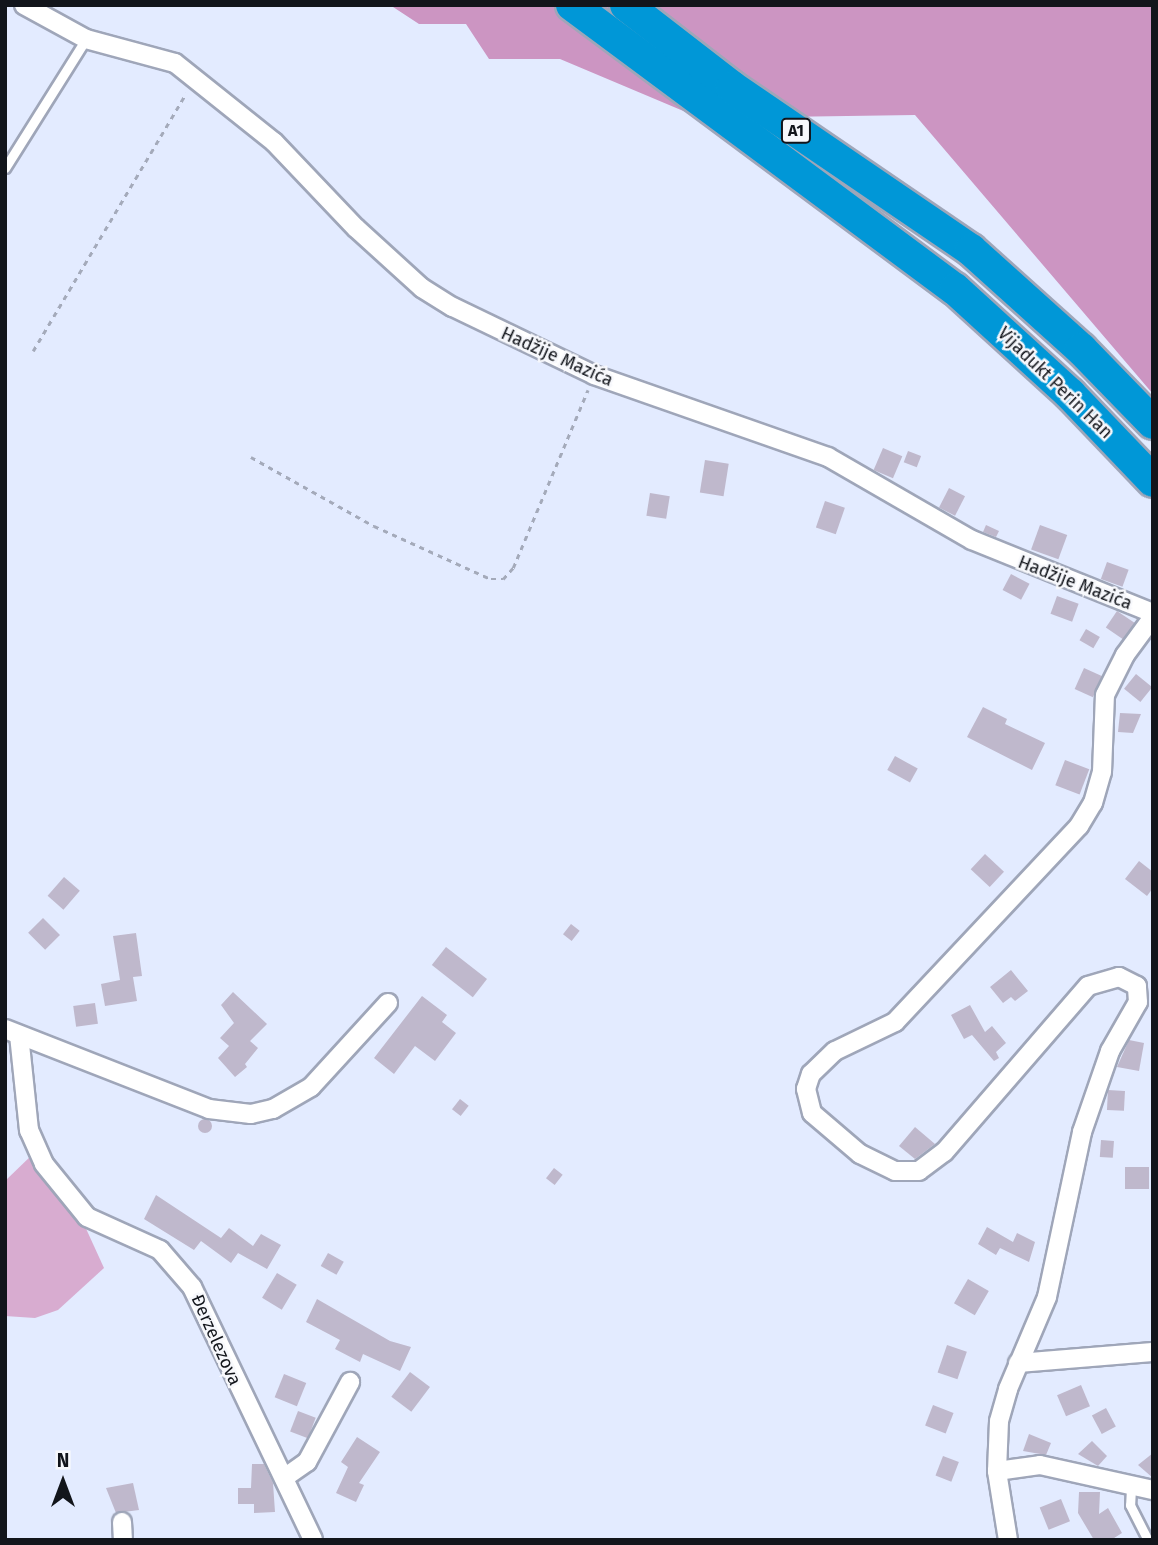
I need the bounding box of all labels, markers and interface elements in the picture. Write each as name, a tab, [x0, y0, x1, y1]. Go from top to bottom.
road number: A1	[780, 119, 812, 144]
street label: Hadžije Mazića	[498, 323, 616, 391]
street label: Vijadukt Perin Han	[993, 323, 1117, 443]
street label: Hadžije Mazića	[1015, 551, 1135, 615]
street label: Đerzelezova	[186, 1291, 246, 1389]
north arrow	[28, 1447, 98, 1517]
text: N	[57, 1449, 69, 1472]

